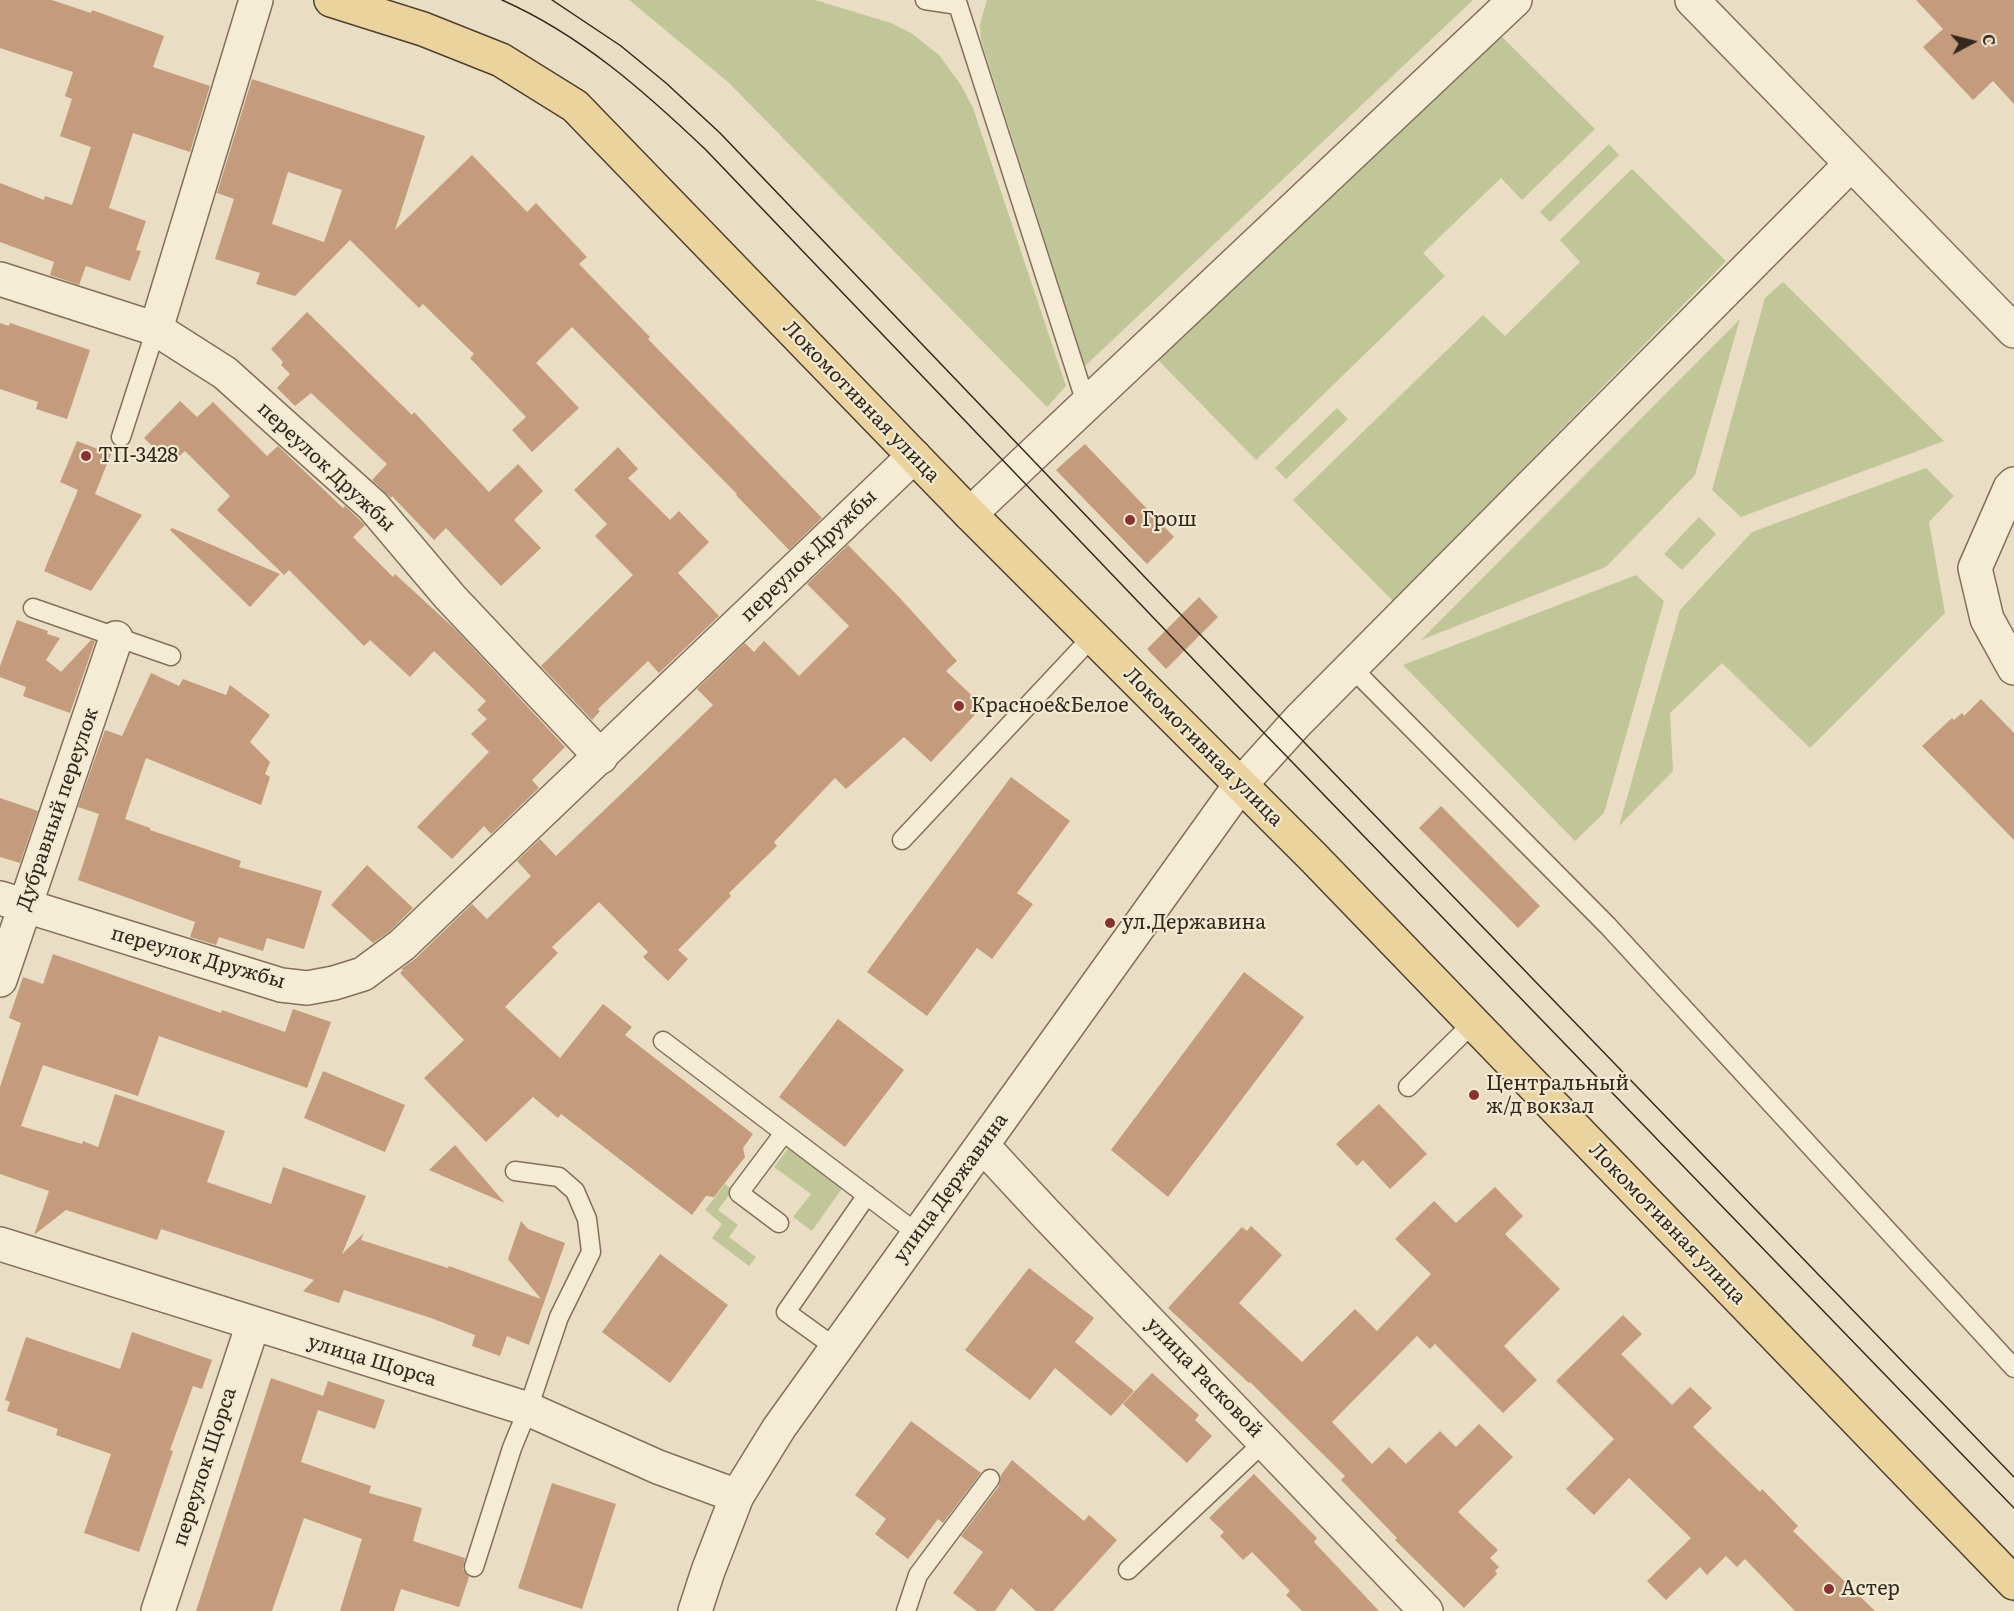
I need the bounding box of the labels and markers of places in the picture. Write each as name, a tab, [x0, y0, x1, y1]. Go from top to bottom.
place label: ТП-3428	[98, 444, 178, 468]
marker: ТП-3428	[79, 449, 93, 463]
place label: Грош	[1142, 508, 1197, 532]
marker: Грош	[1123, 513, 1137, 527]
place label: Красное&Белое	[971, 694, 1129, 718]
marker: Красное&Белое	[952, 699, 966, 713]
place label: ул.Державина	[1122, 911, 1266, 935]
marker: ул.Державина	[1103, 916, 1117, 930]
place label: Центральный ж/д вокзал	[1486, 1072, 1629, 1119]
marker: Центральный ж/д вокзал	[1467, 1088, 1481, 1102]
place label: Астер	[1841, 1577, 1900, 1601]
marker: Астер	[1822, 1582, 1836, 1596]

